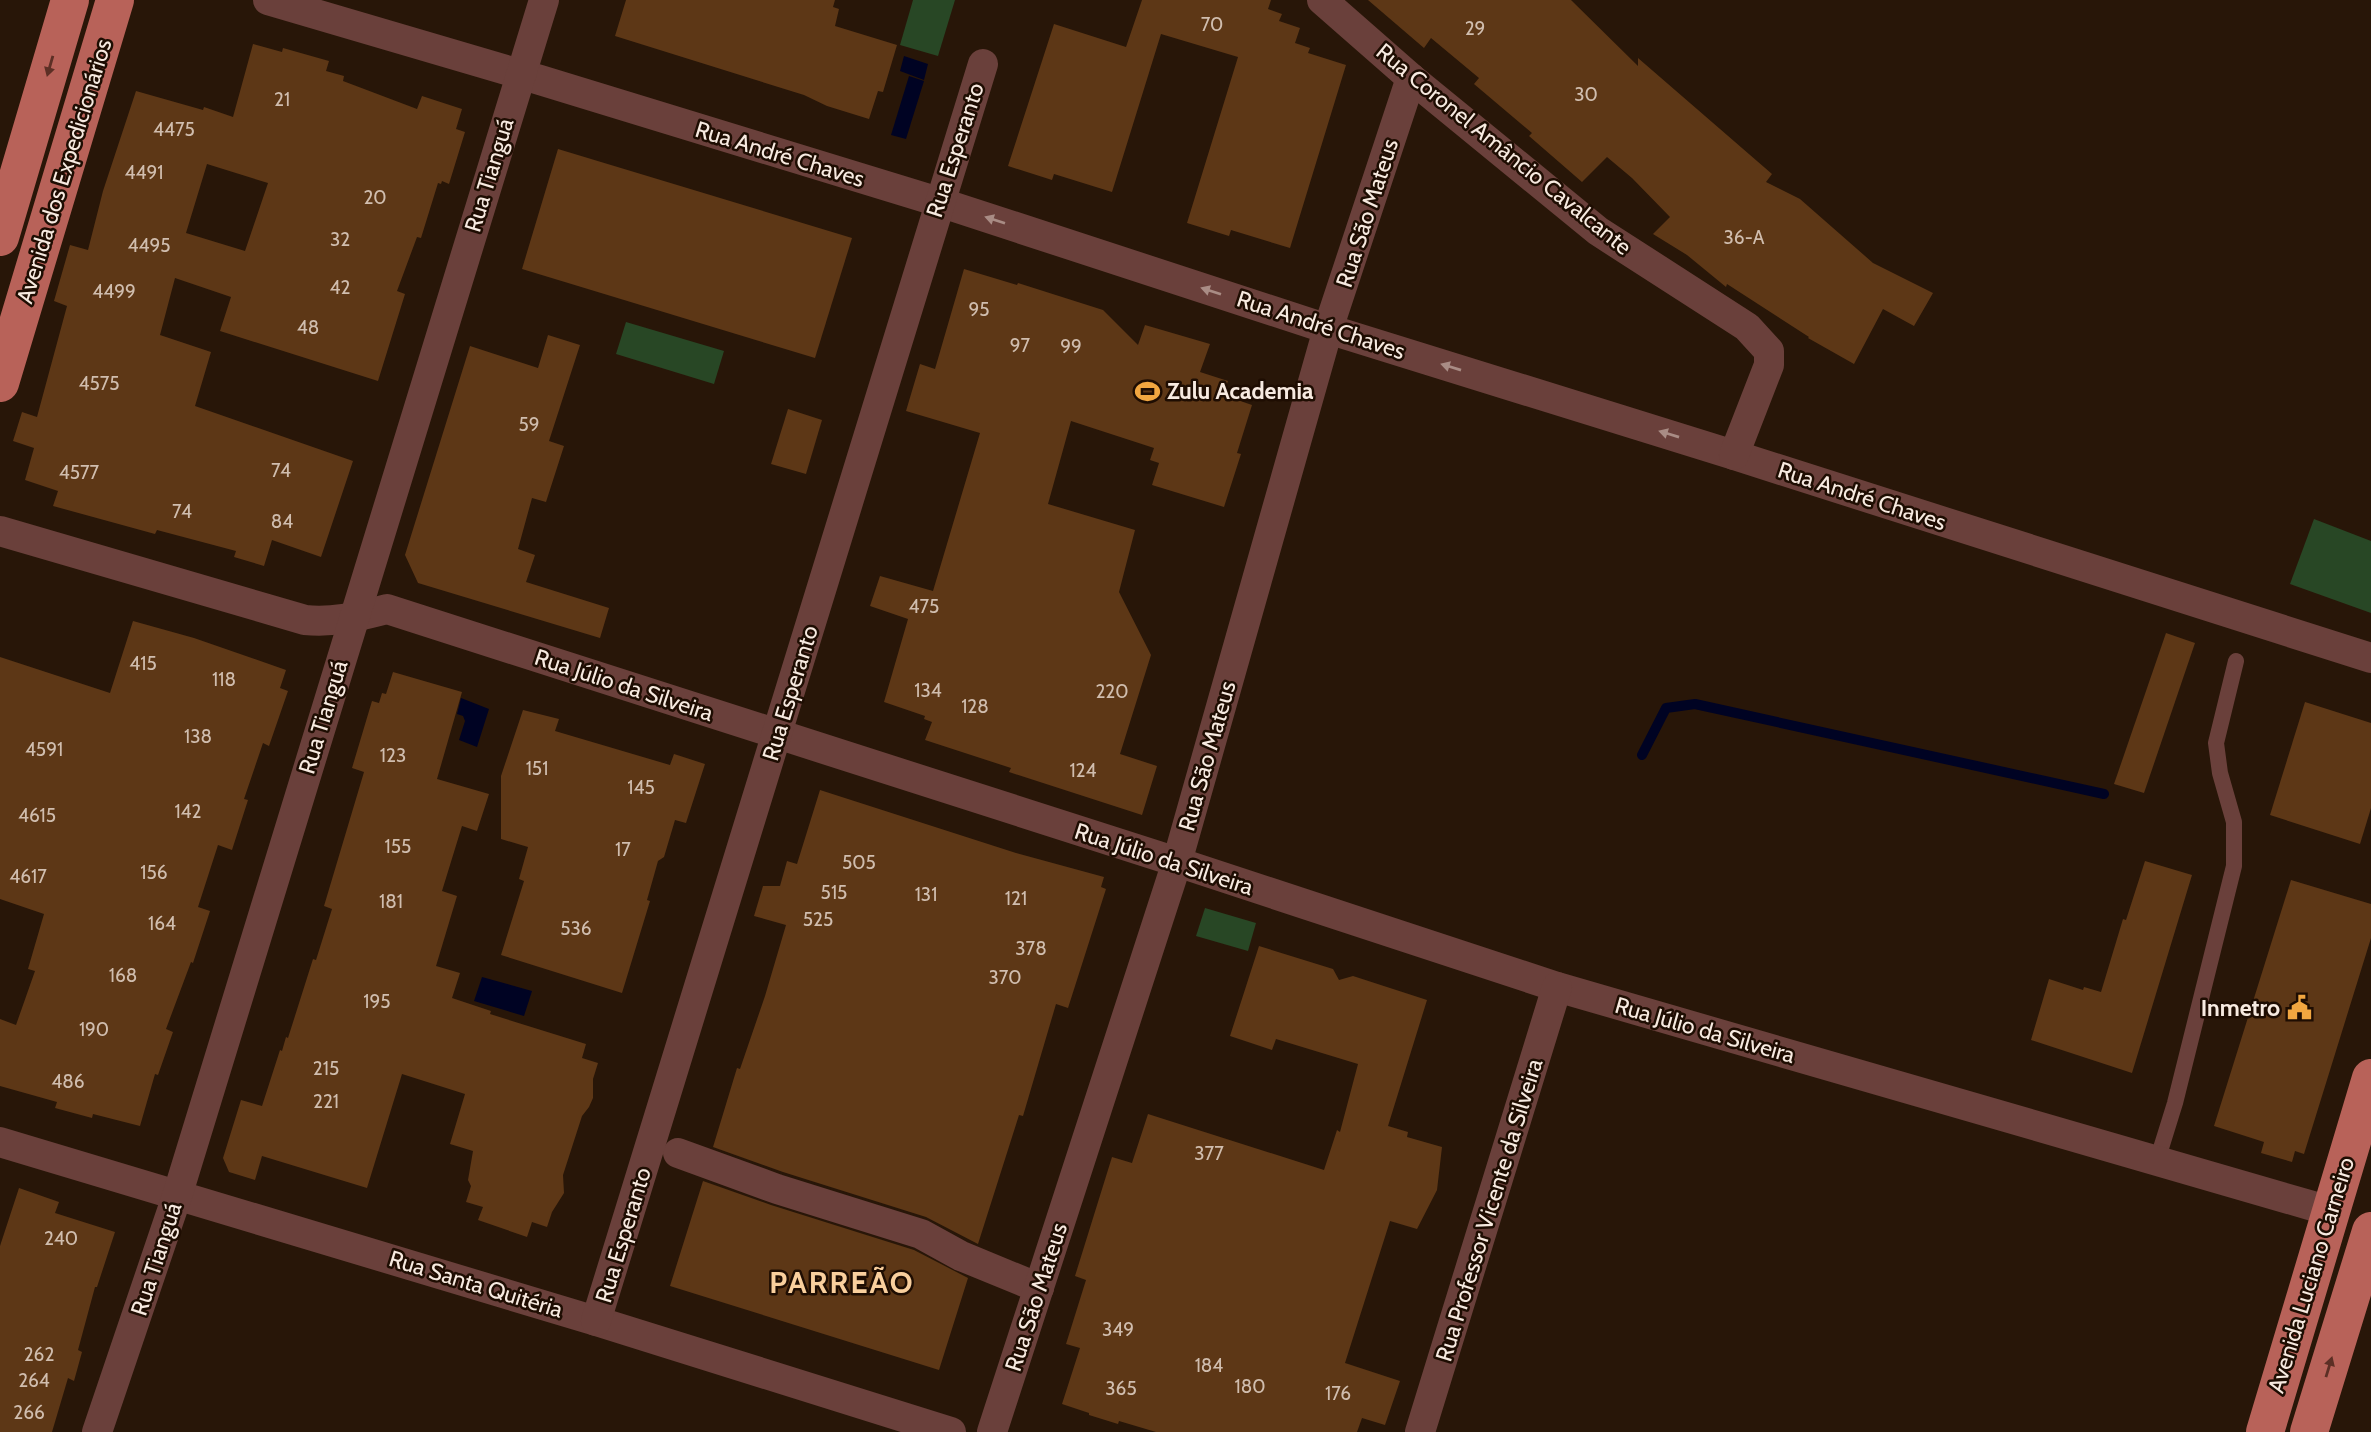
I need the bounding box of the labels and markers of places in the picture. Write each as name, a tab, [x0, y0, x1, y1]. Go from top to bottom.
sports icon: Zulu Academia	[1133, 377, 1161, 405]
place label: Zulu Academia	[1167, 377, 1314, 405]
place label: Inmetro	[2201, 994, 2280, 1022]
public building icon: Inmetro	[2286, 994, 2314, 1022]

